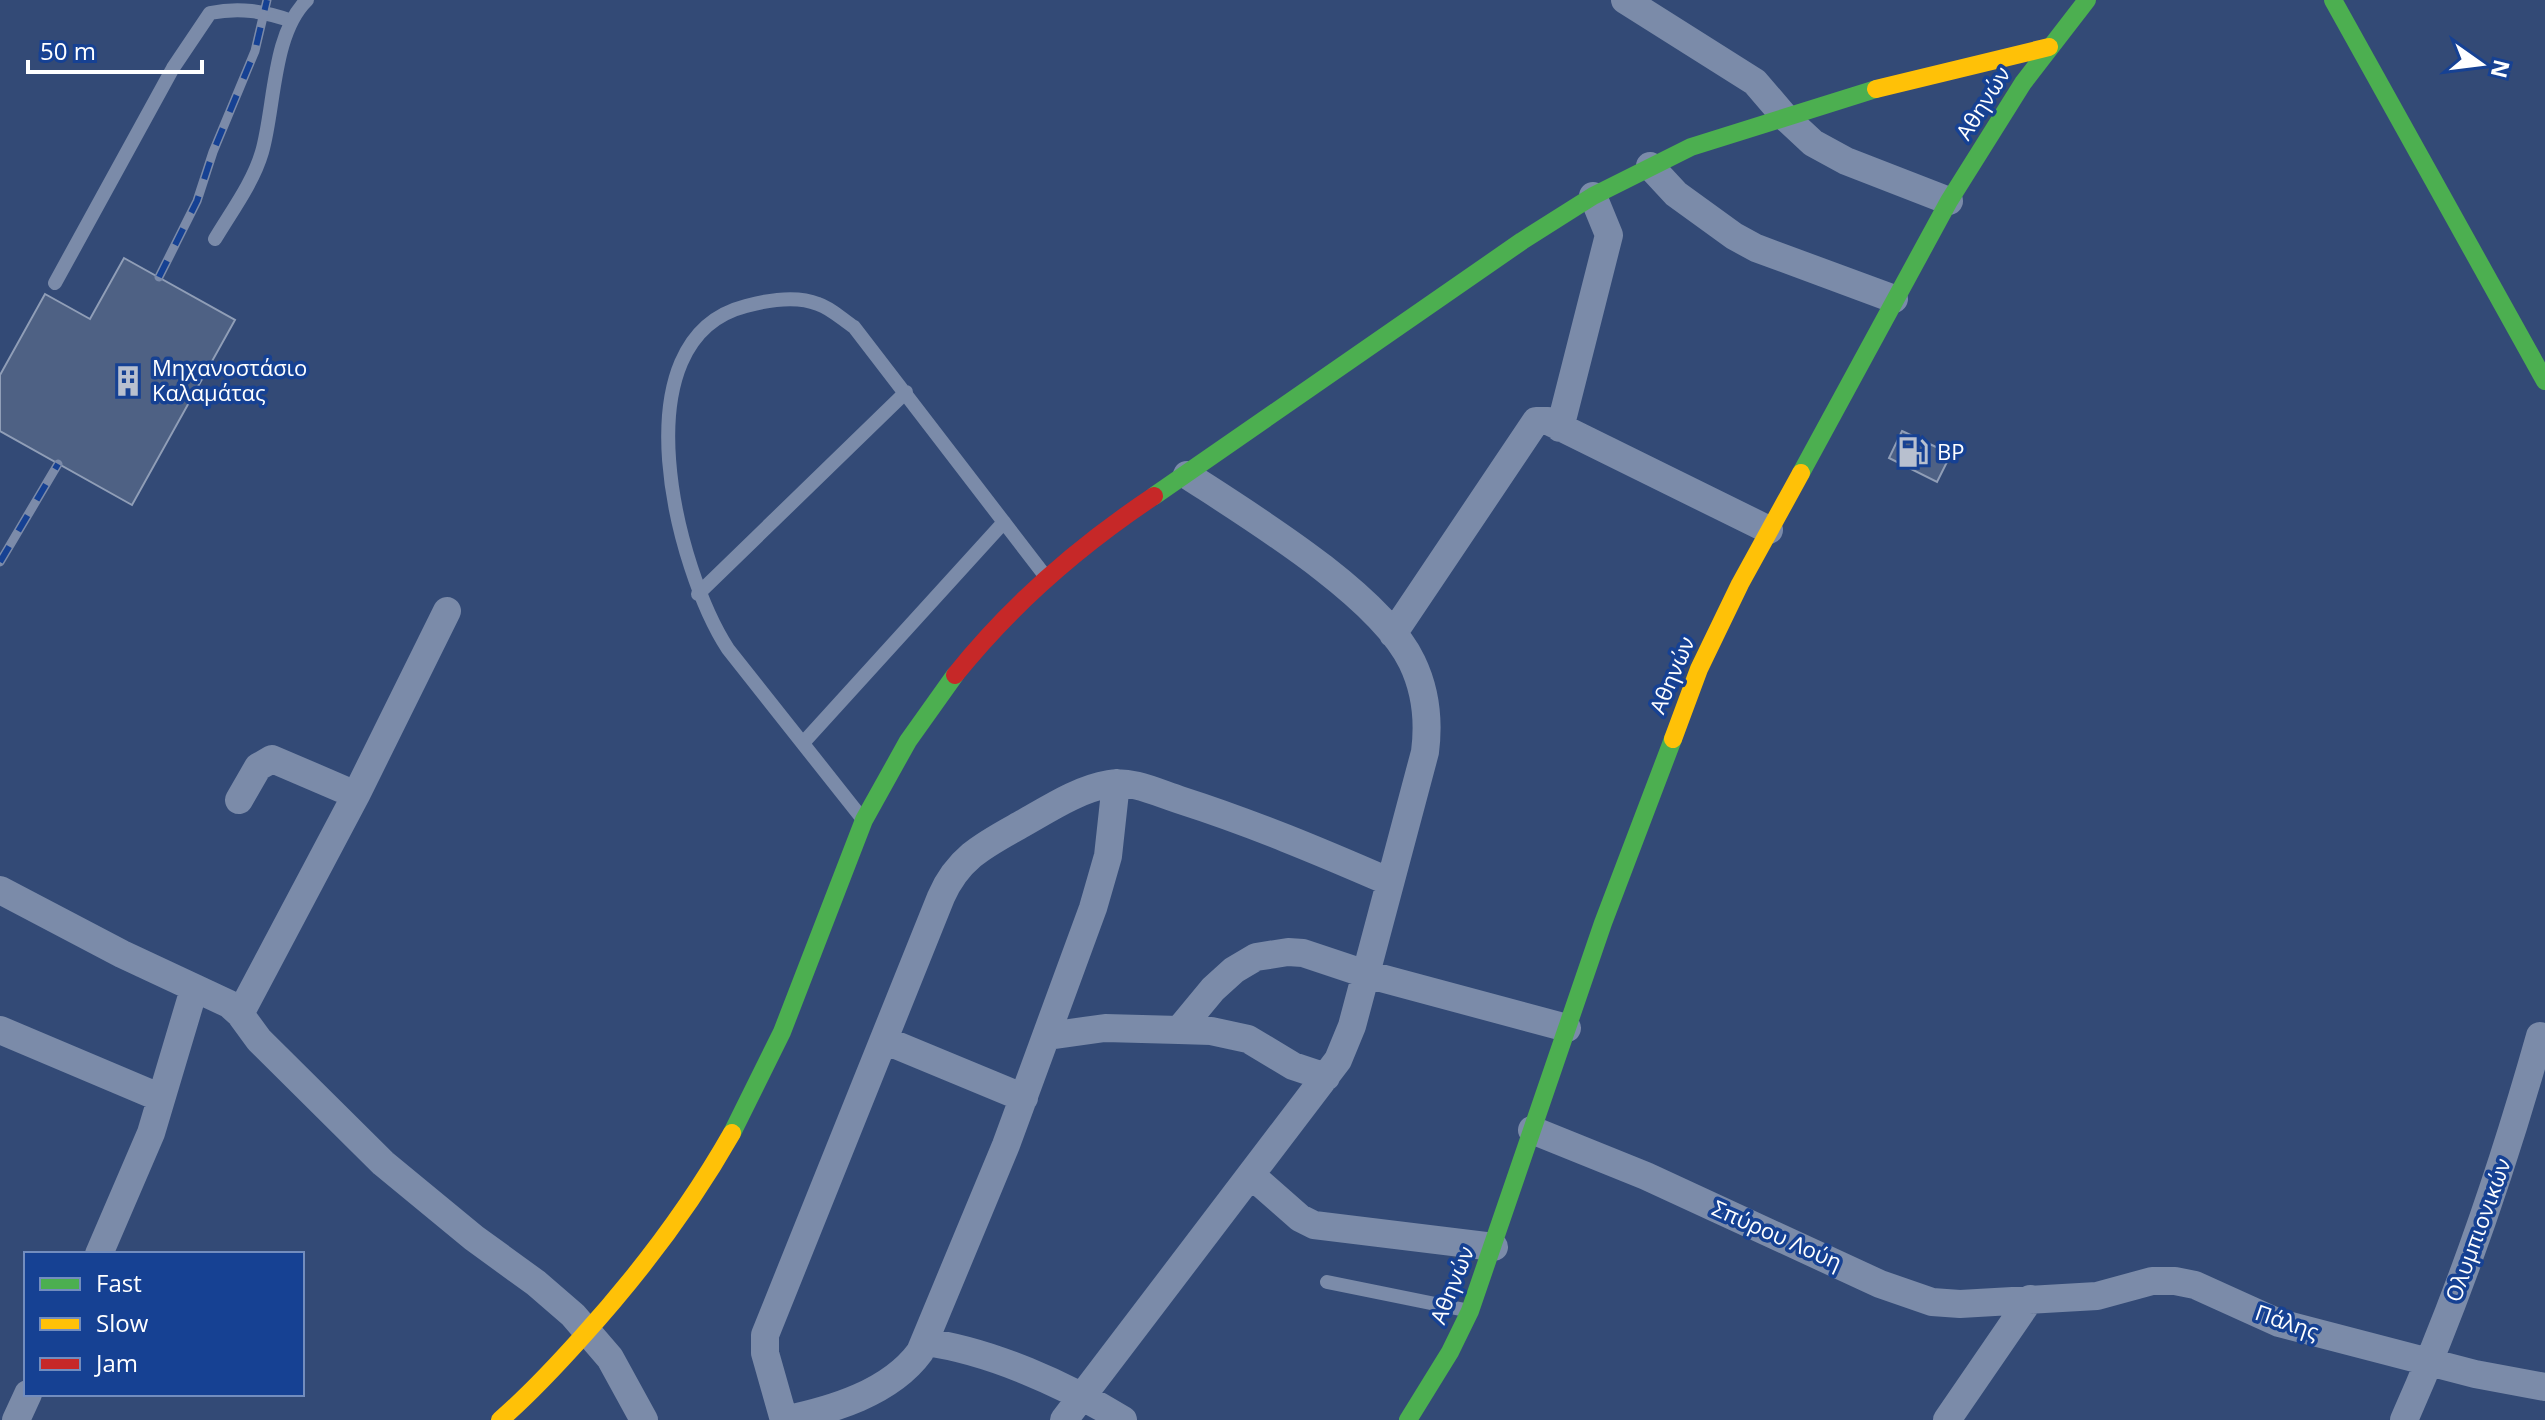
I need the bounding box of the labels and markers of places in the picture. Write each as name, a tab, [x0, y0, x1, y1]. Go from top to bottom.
place label: Μηχανοστάσιο Καλαμάτας	[152, 352, 307, 407]
building icon: Μηχανοστάσιο Καλαμάτας	[111, 364, 145, 398]
fuel station icon: BP	[1896, 435, 1930, 469]
place label: BP	[1937, 436, 1964, 466]

